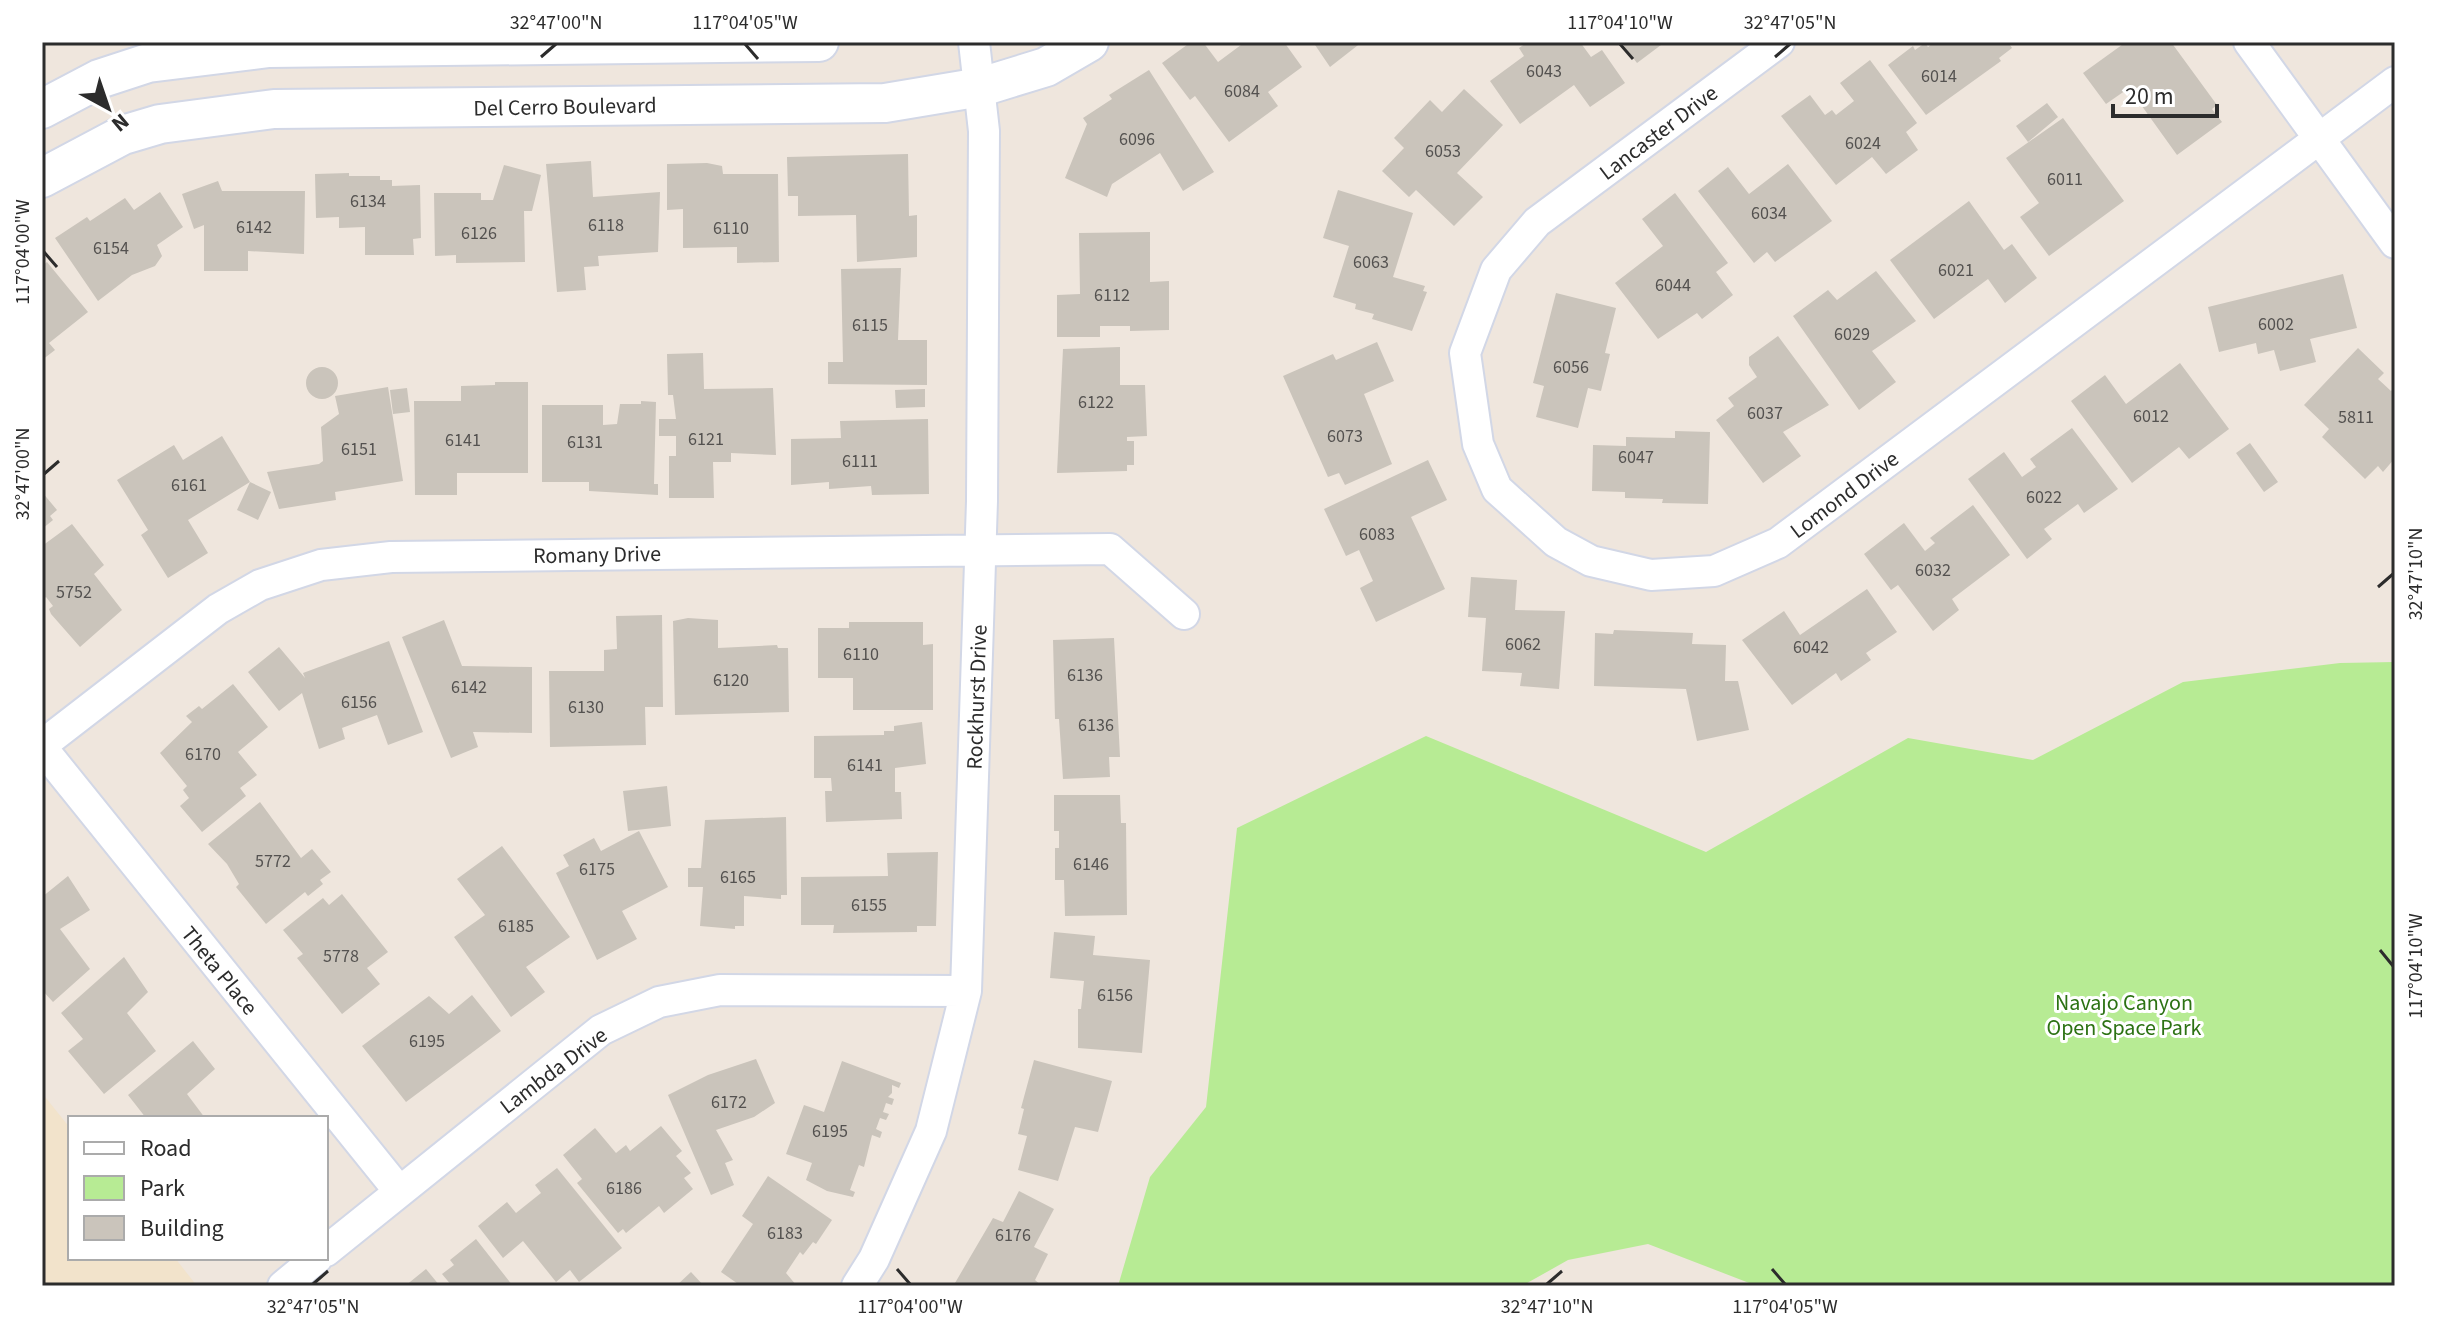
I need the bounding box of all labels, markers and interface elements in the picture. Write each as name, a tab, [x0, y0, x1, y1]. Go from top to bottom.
text: 32°47'00"N	[510, 9, 602, 37]
text: 117°04'05"W	[692, 9, 798, 37]
text: 117°04'10"W	[1567, 9, 1673, 37]
text: 32°47'05"N	[1744, 9, 1836, 37]
house number: 6043	[1526, 59, 1562, 84]
house number: 6014	[1921, 64, 1957, 89]
north arrow	[68, 68, 148, 148]
scale bar	[2113, 68, 2217, 118]
street label: Lancaster Drive	[1593, 77, 1725, 188]
house number: 6084	[1224, 79, 1260, 104]
text: 20 m	[2125, 79, 2174, 114]
street label: Del Cerro Boulevard	[473, 89, 657, 125]
text: N	[104, 106, 136, 140]
house number: 6096	[1119, 127, 1155, 152]
house number: 6024	[1845, 131, 1881, 156]
house number: 6053	[1425, 139, 1461, 164]
house number: 6011	[2047, 167, 2083, 192]
house number: 6134	[350, 189, 386, 214]
text: 117°04'00"W	[9, 199, 37, 305]
house number: 6034	[1751, 201, 1787, 226]
house number: 6118	[588, 213, 624, 238]
house number: 6142	[236, 215, 272, 240]
house number: 6110	[713, 216, 749, 241]
house number: 6126	[461, 221, 497, 246]
house number: 6154	[93, 236, 129, 261]
house number: 6063	[1353, 250, 1389, 275]
house number: 6021	[1938, 258, 1974, 283]
house number: 6044	[1655, 273, 1691, 298]
house number: 6112	[1094, 283, 1130, 308]
house number: 6002	[2258, 312, 2294, 337]
house number: 6115	[852, 313, 888, 338]
house number: 6029	[1834, 322, 1870, 347]
house number: 6056	[1553, 355, 1589, 380]
house number: 6122	[1078, 390, 1114, 415]
house number: 6037	[1747, 401, 1783, 426]
house number: 6012	[2133, 404, 2169, 429]
house number: 5811	[2338, 405, 2374, 430]
house number: 6073	[1327, 424, 1363, 449]
house number: 6121	[688, 427, 724, 452]
text: 32°47'00"N	[9, 428, 37, 520]
house number: 6141	[445, 428, 481, 453]
house number: 6131	[567, 430, 603, 455]
house number: 6151	[341, 437, 377, 462]
street label: Lomond Drive	[1784, 443, 1906, 546]
house number: 6047	[1618, 445, 1654, 470]
house number: 6111	[842, 449, 878, 474]
house number: 6161	[171, 473, 207, 498]
house number: 6022	[2026, 485, 2062, 510]
house number: 6083	[1359, 522, 1395, 547]
text: 32°47'10"N	[2402, 528, 2430, 620]
street label: Romany Drive	[533, 538, 661, 572]
house number: 6032	[1915, 558, 1951, 583]
house number: 5752	[56, 580, 92, 605]
street label: Rockhurst Drive	[958, 624, 996, 770]
house number: 6062	[1505, 632, 1541, 657]
house number: 6042	[1793, 635, 1829, 660]
house number: 6110	[843, 642, 879, 667]
house number: 6136	[1067, 663, 1103, 688]
house number: 6120	[713, 668, 749, 693]
house number: 6142	[451, 675, 487, 700]
house number: 6156	[341, 690, 377, 715]
house number: 6130	[568, 695, 604, 720]
house number: 6136	[1078, 713, 1114, 738]
house number: 6170	[185, 742, 221, 767]
house number: 6141	[847, 753, 883, 778]
house number: 5772	[255, 849, 291, 874]
house number: 6146	[1073, 852, 1109, 877]
house number: 6175	[579, 857, 615, 882]
house number: 6165	[720, 865, 756, 890]
house number: 6155	[851, 893, 887, 918]
text: 117°04'10"W	[2402, 913, 2430, 1019]
house number: 6185	[498, 914, 534, 939]
street label: Theta Place	[173, 919, 265, 1022]
house number: 5778	[323, 944, 359, 969]
house number: 6156	[1097, 983, 1133, 1008]
park label: Navajo Canyon Open Space Park	[2047, 987, 2202, 1044]
street label: Lambda Drive	[493, 1020, 614, 1122]
house number: 6195	[409, 1029, 445, 1054]
house number: 6172	[711, 1090, 747, 1115]
legend	[68, 1116, 328, 1260]
house number: 6195	[812, 1119, 848, 1144]
text: Road	[140, 1131, 192, 1166]
text: Park	[140, 1171, 185, 1206]
house number: 6186	[606, 1176, 642, 1201]
text: Building	[140, 1211, 224, 1246]
house number: 6183	[767, 1221, 803, 1246]
house number: 6176	[995, 1223, 1031, 1248]
text: 32°47'05"N	[267, 1293, 359, 1321]
text: 117°04'00"W	[857, 1293, 963, 1321]
text: 32°47'10"N	[1501, 1293, 1593, 1321]
text: 117°04'05"W	[1732, 1293, 1838, 1321]

